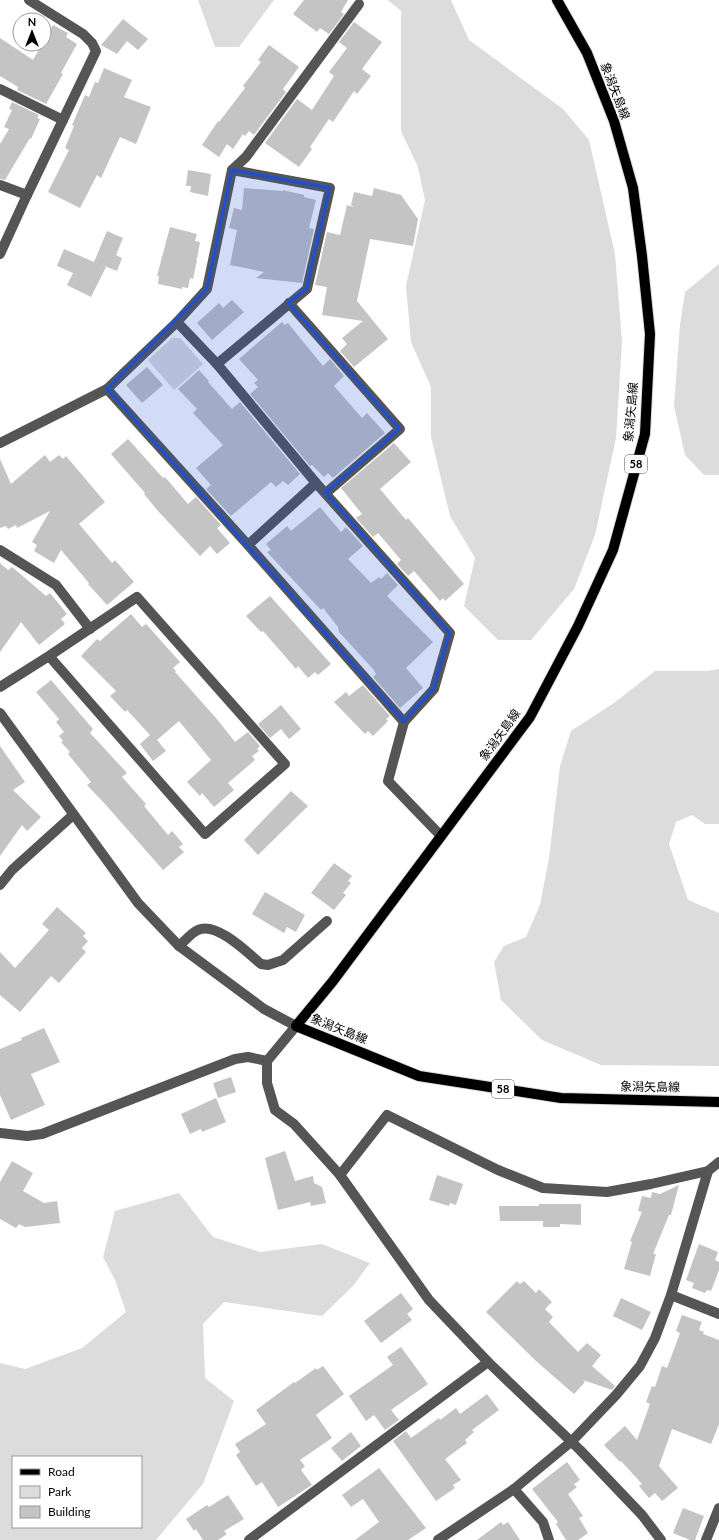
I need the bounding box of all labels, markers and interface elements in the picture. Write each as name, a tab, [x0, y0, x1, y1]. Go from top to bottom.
north arrow	[12, 12, 52, 52]
text: N	[28, 15, 36, 28]
street label: 象潟矢島線	[598, 60, 633, 122]
street label: 象潟矢島線	[620, 381, 641, 443]
road number: 58	[625, 455, 647, 473]
street label: 象潟矢島線	[476, 706, 523, 763]
street label: 象潟矢島線	[309, 1010, 370, 1047]
street label: 象潟矢島線	[620, 1078, 680, 1095]
road number: 58	[492, 1080, 514, 1098]
legend	[12, 1456, 142, 1528]
text: Road	[48, 1464, 75, 1479]
text: Park	[48, 1484, 72, 1499]
text: Building	[48, 1504, 91, 1519]

